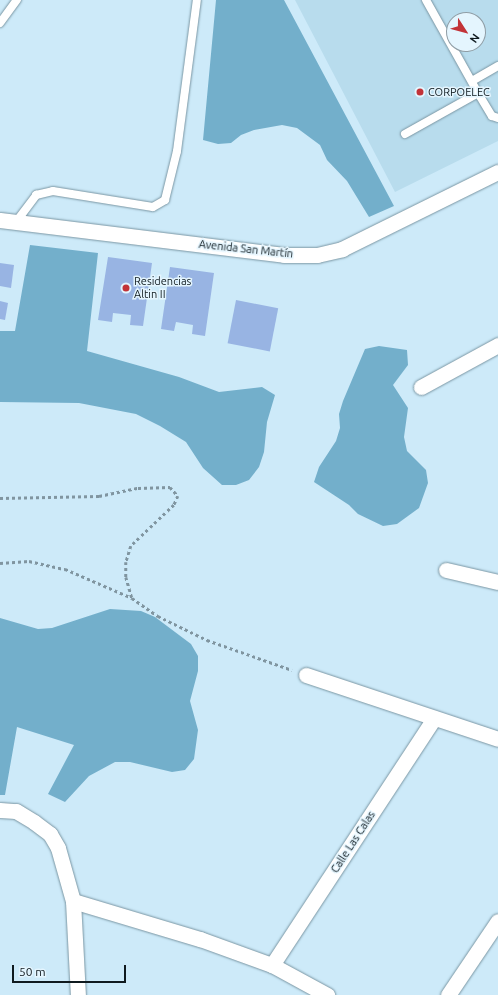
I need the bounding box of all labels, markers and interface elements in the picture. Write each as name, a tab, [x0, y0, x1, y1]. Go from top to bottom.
north arrow	[446, 12, 486, 52]
text: N	[468, 32, 482, 45]
place label: CORPOELEC	[428, 85, 490, 99]
marker: CORPOELEC	[415, 87, 425, 97]
street label: Avenida San Martín	[198, 237, 294, 261]
place label: Residencias Altin II	[134, 275, 191, 301]
marker: Residencias Altin II	[121, 283, 131, 293]
street label: Calle Las Calas	[328, 809, 378, 875]
scale bar	[14, 957, 128, 983]
text: 50 m	[19, 965, 46, 978]

